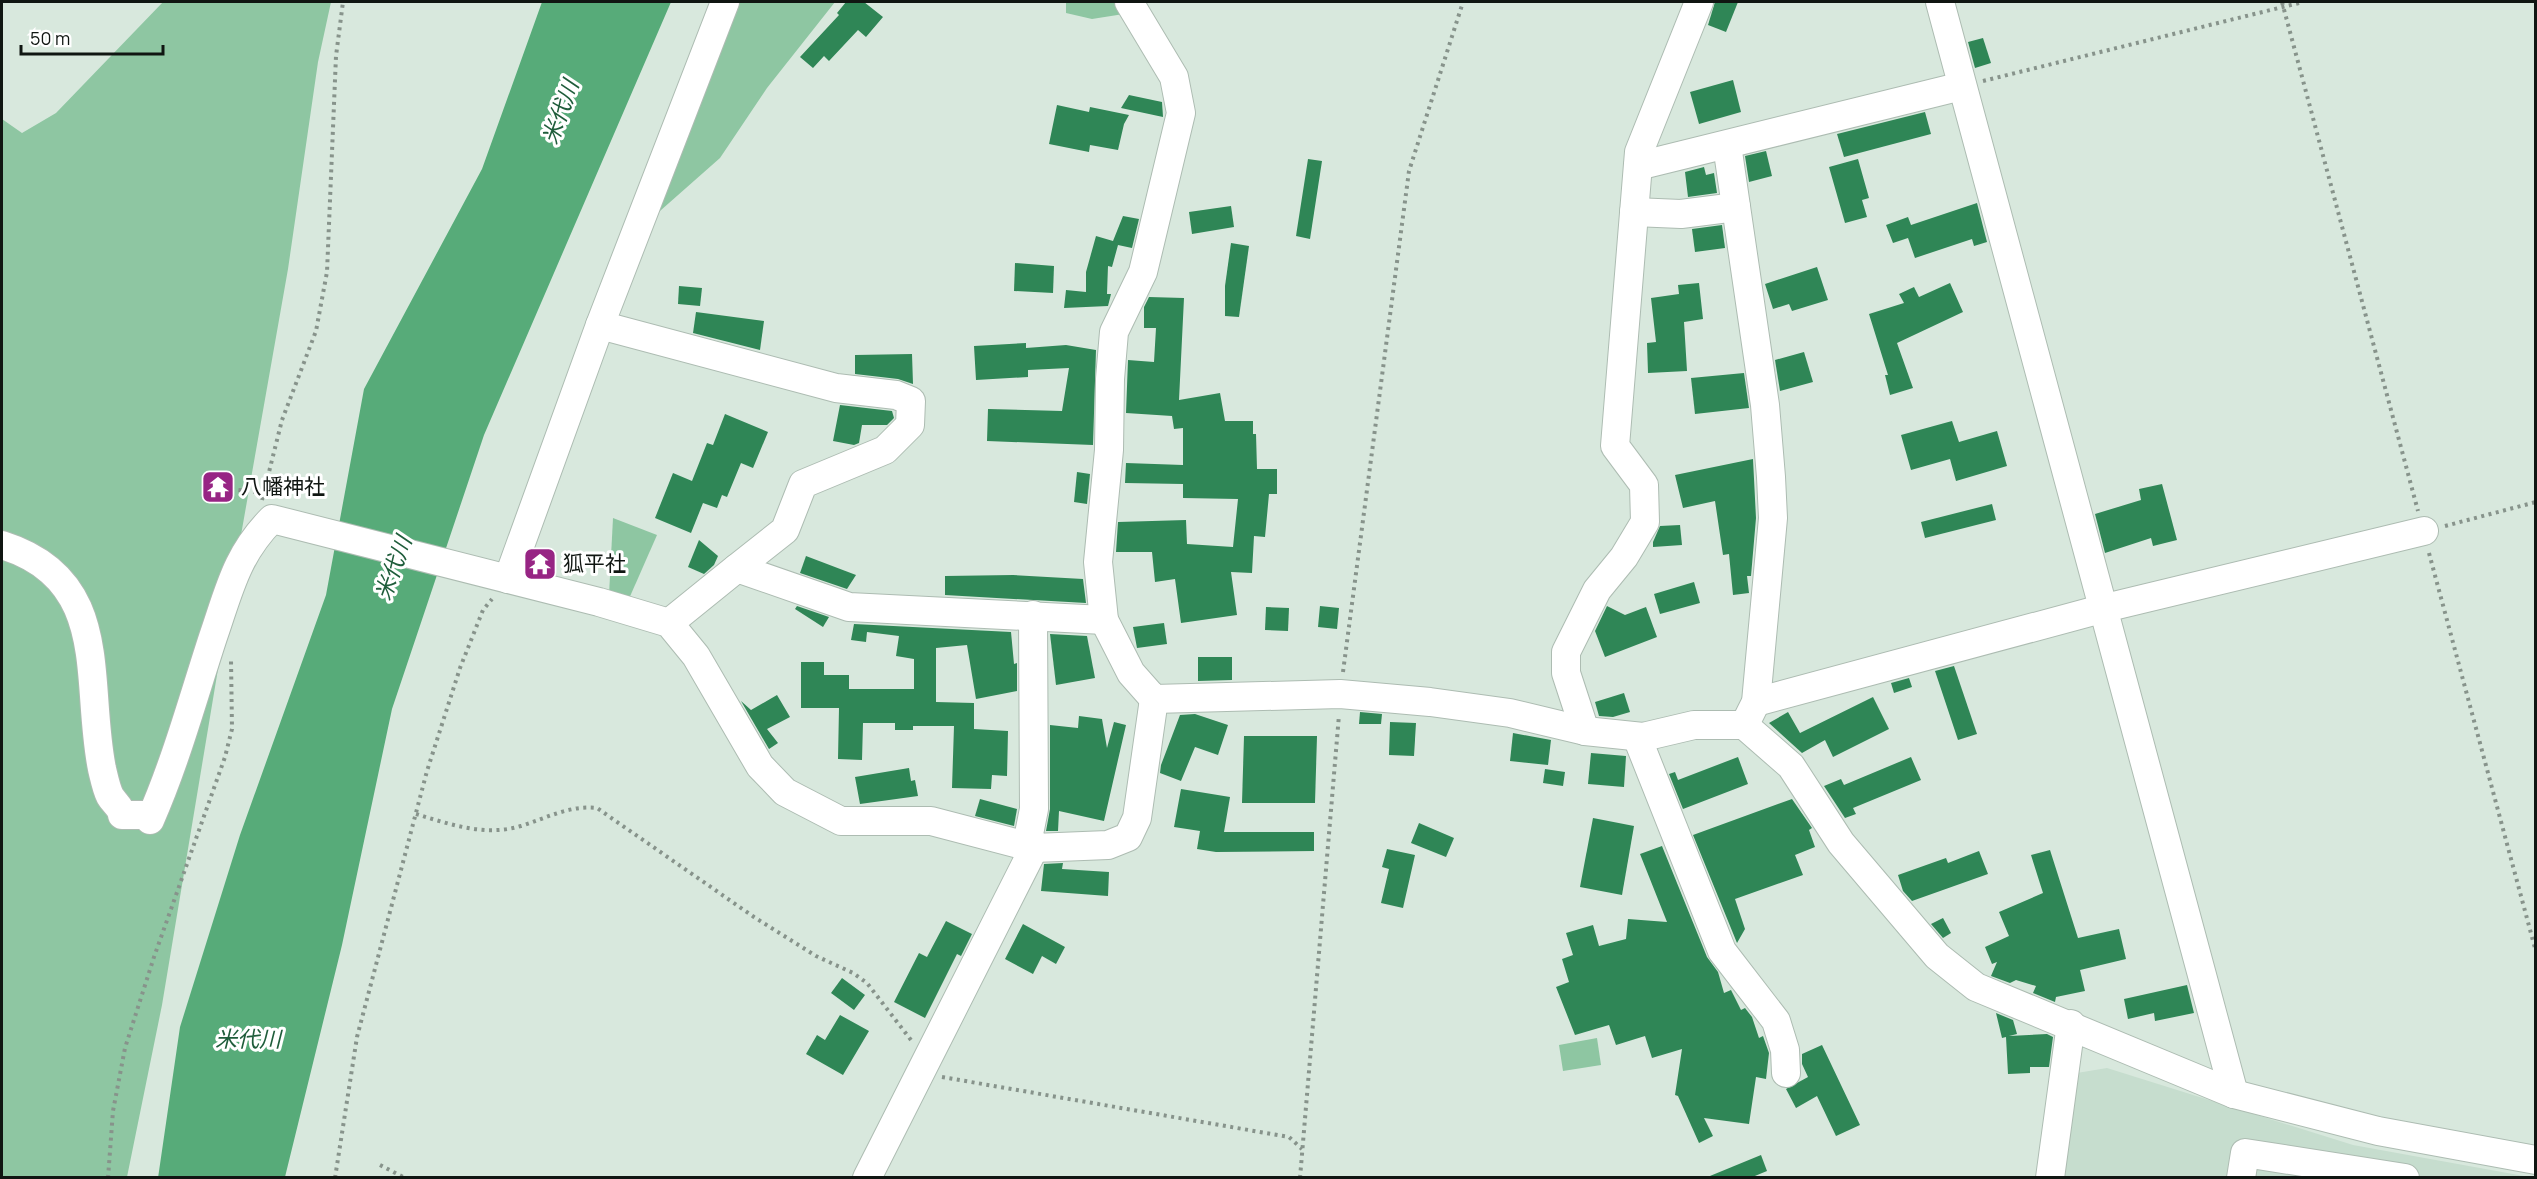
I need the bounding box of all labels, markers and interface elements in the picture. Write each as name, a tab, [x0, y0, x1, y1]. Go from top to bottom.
scale bar	[21, 18, 164, 56]
text: 50 m	[30, 26, 70, 50]
water label: 米代川	[535, 74, 586, 148]
temple icon: 八幡神社	[200, 469, 236, 505]
place label: 八幡神社	[241, 472, 325, 500]
water label: 米代川	[368, 530, 419, 604]
temple icon: 狐平社	[522, 546, 558, 582]
place label: 狐平社	[563, 549, 626, 577]
water label: 米代川	[215, 1024, 283, 1054]

